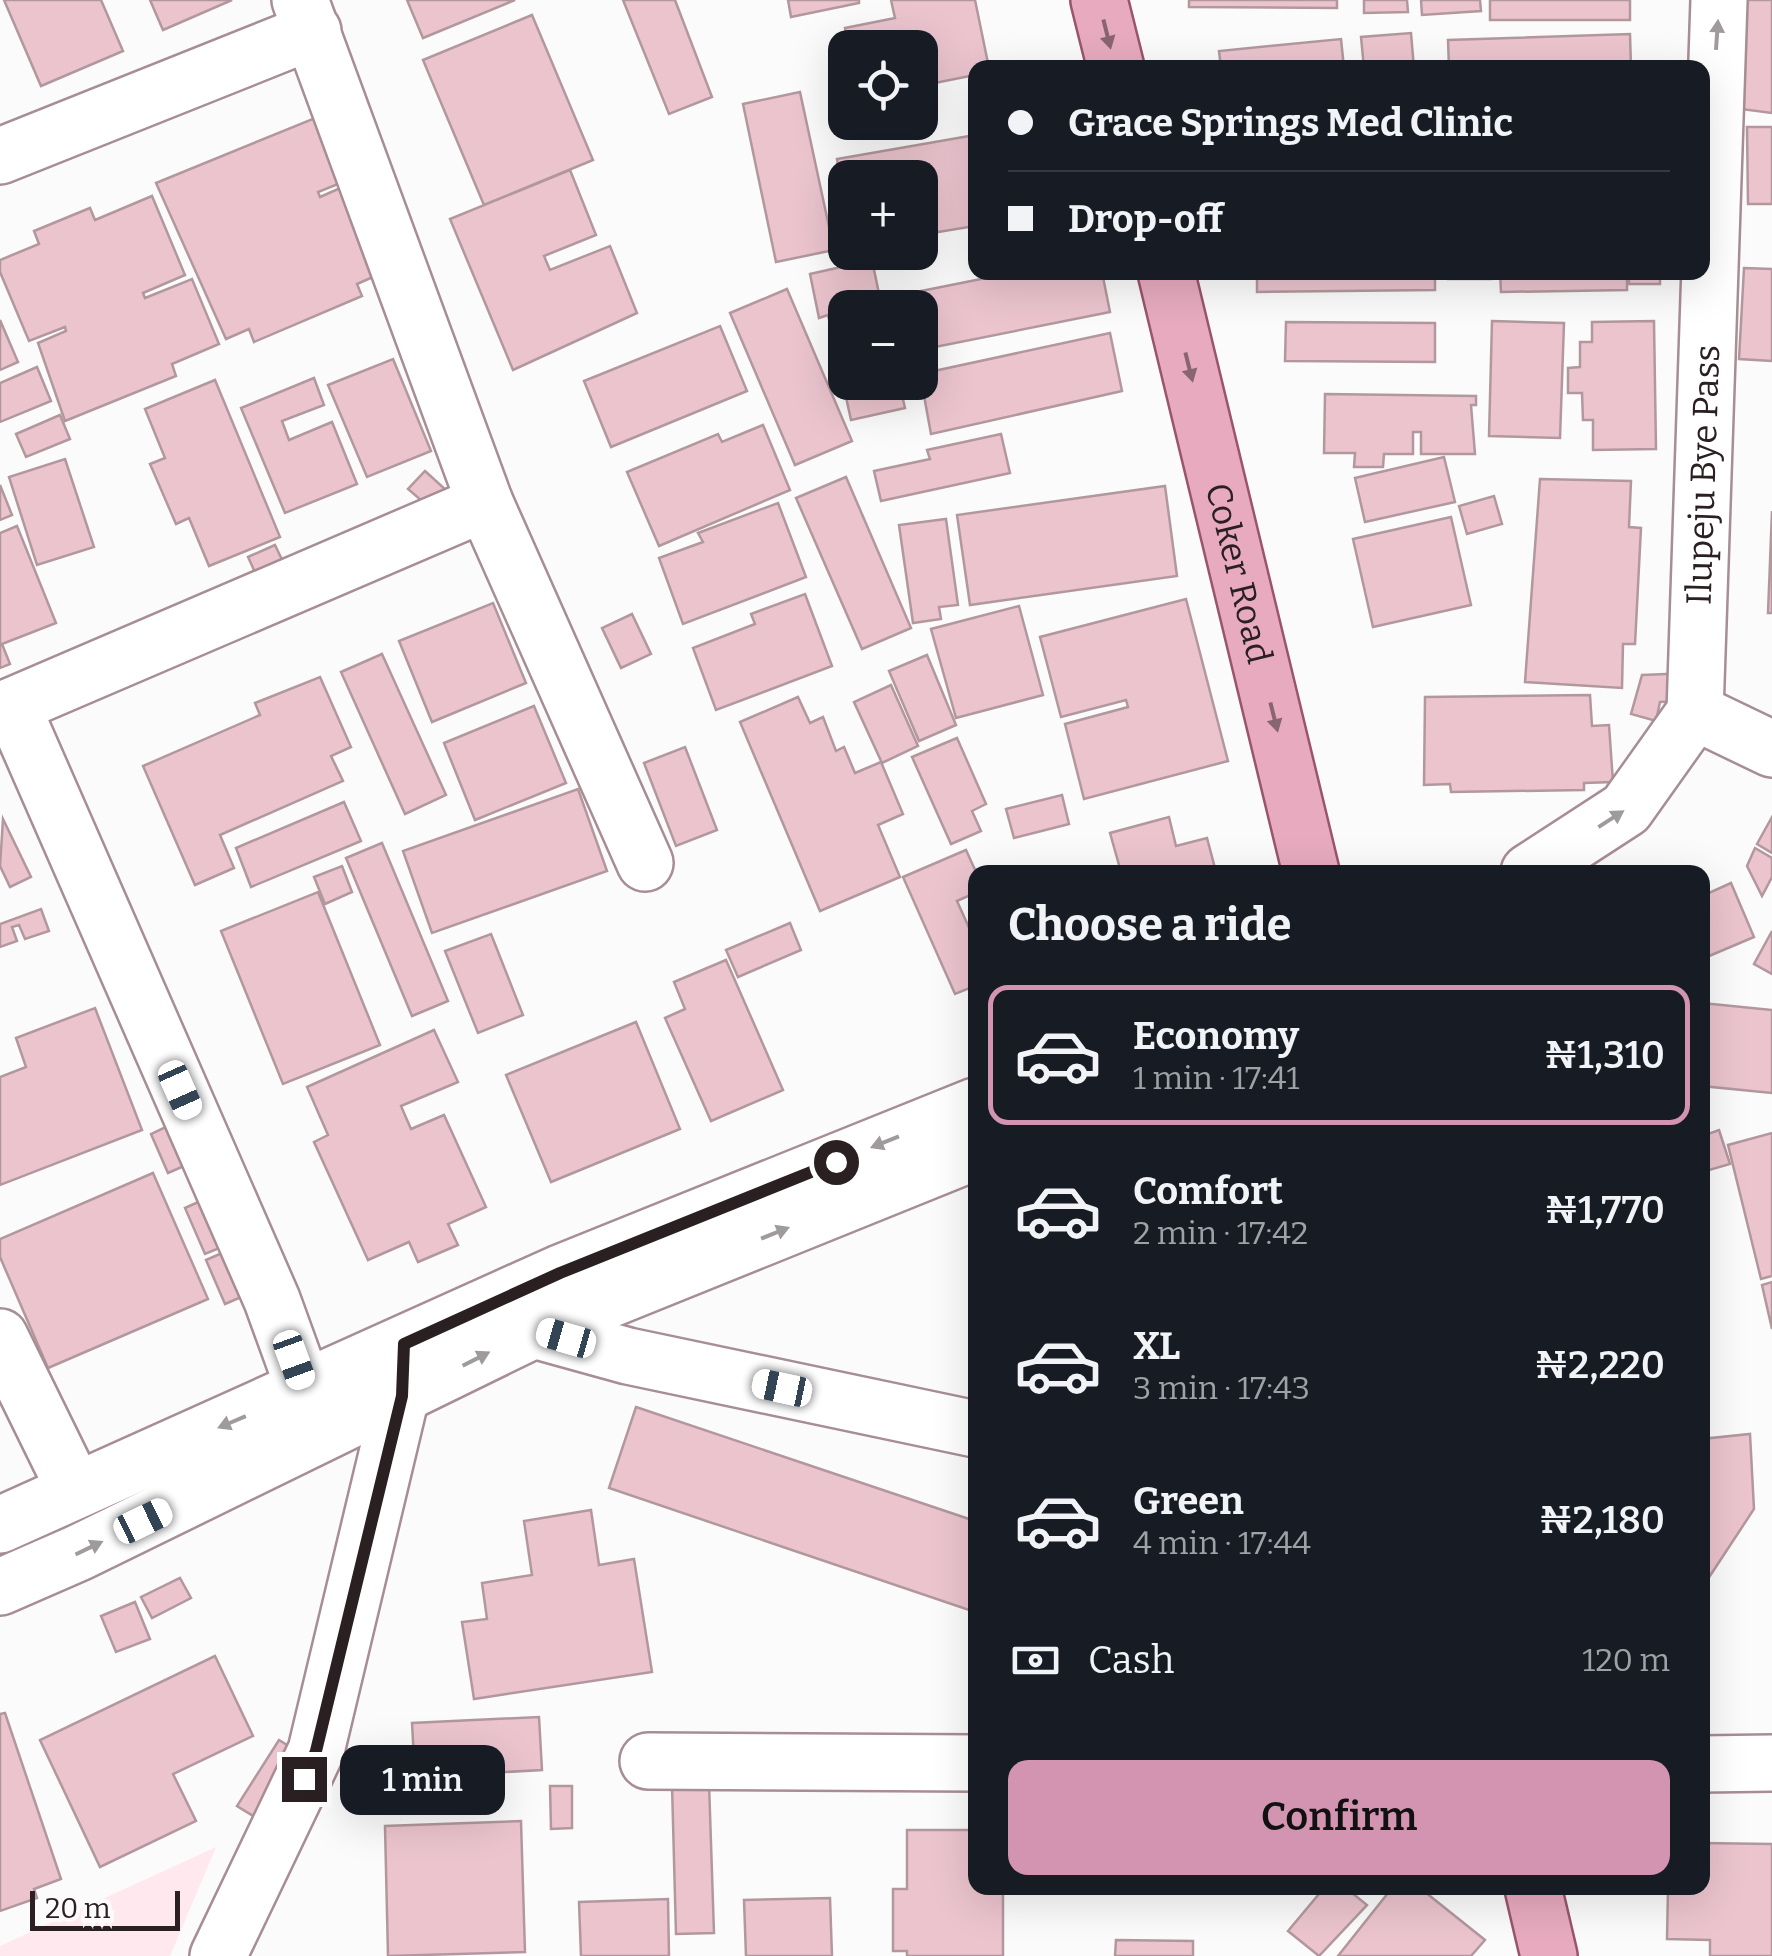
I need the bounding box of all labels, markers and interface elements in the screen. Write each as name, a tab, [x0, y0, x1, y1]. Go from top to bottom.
one-way arrow	[1100, 19, 1116, 50]
one-way arrow	[1709, 19, 1725, 50]
map controls	[828, 30, 938, 400]
button: locate	[828, 30, 938, 140]
text: Grace Springs Med Clinic	[1068, 100, 1513, 146]
button: +	[828, 160, 938, 270]
text: Drop-off	[1068, 196, 1223, 242]
button: −	[828, 290, 938, 400]
street label: Ilupeju Bye Pass	[1678, 344, 1728, 605]
one-way arrow	[1182, 352, 1197, 383]
street label: Coker Road	[1197, 479, 1281, 668]
one-way arrow	[1266, 702, 1282, 733]
one-way arrow	[1597, 811, 1624, 829]
text: Choose a ride	[1008, 898, 1291, 952]
icon: car	[1013, 1010, 1103, 1100]
text: Economy	[1133, 1013, 1299, 1059]
text: ₦1,310	[1544, 1032, 1665, 1078]
car	[154, 1056, 206, 1124]
text: 1 min · 17:41	[1133, 1059, 1299, 1097]
one-way arrow	[869, 1135, 899, 1151]
route start	[814, 1140, 859, 1185]
icon: car	[1013, 1165, 1103, 1255]
text: Comfort	[1133, 1168, 1283, 1214]
text: ₦1,770	[1544, 1187, 1665, 1233]
text: 2 min · 17:42	[1133, 1214, 1308, 1252]
one-way arrow	[760, 1224, 790, 1240]
car	[533, 1315, 599, 1361]
icon: car	[1013, 1320, 1103, 1410]
text: XL	[1133, 1323, 1180, 1369]
car	[270, 1327, 318, 1393]
text: ₦2,220	[1534, 1342, 1665, 1388]
one-way arrow	[461, 1351, 490, 1368]
car	[750, 1367, 814, 1409]
text: 3 min · 17:43	[1133, 1369, 1310, 1407]
one-way arrow	[217, 1414, 247, 1430]
icon: car	[1013, 1475, 1103, 1565]
text: Green	[1133, 1478, 1244, 1524]
car	[109, 1494, 177, 1548]
text: ₦2,180	[1539, 1497, 1665, 1543]
text: 4 min · 17:44	[1133, 1524, 1311, 1562]
one-way arrow	[75, 1539, 104, 1556]
icon: cash	[1008, 1633, 1063, 1688]
text: Cash	[1088, 1637, 1174, 1683]
text: 120 m	[1582, 1641, 1670, 1679]
callout: 1 min	[339, 1744, 504, 1814]
route end	[282, 1757, 327, 1802]
button: Confirm	[1008, 1760, 1670, 1875]
text: 1 min	[382, 1761, 463, 1799]
scale bar	[30, 1886, 180, 1930]
text: 20 m	[45, 1892, 111, 1925]

